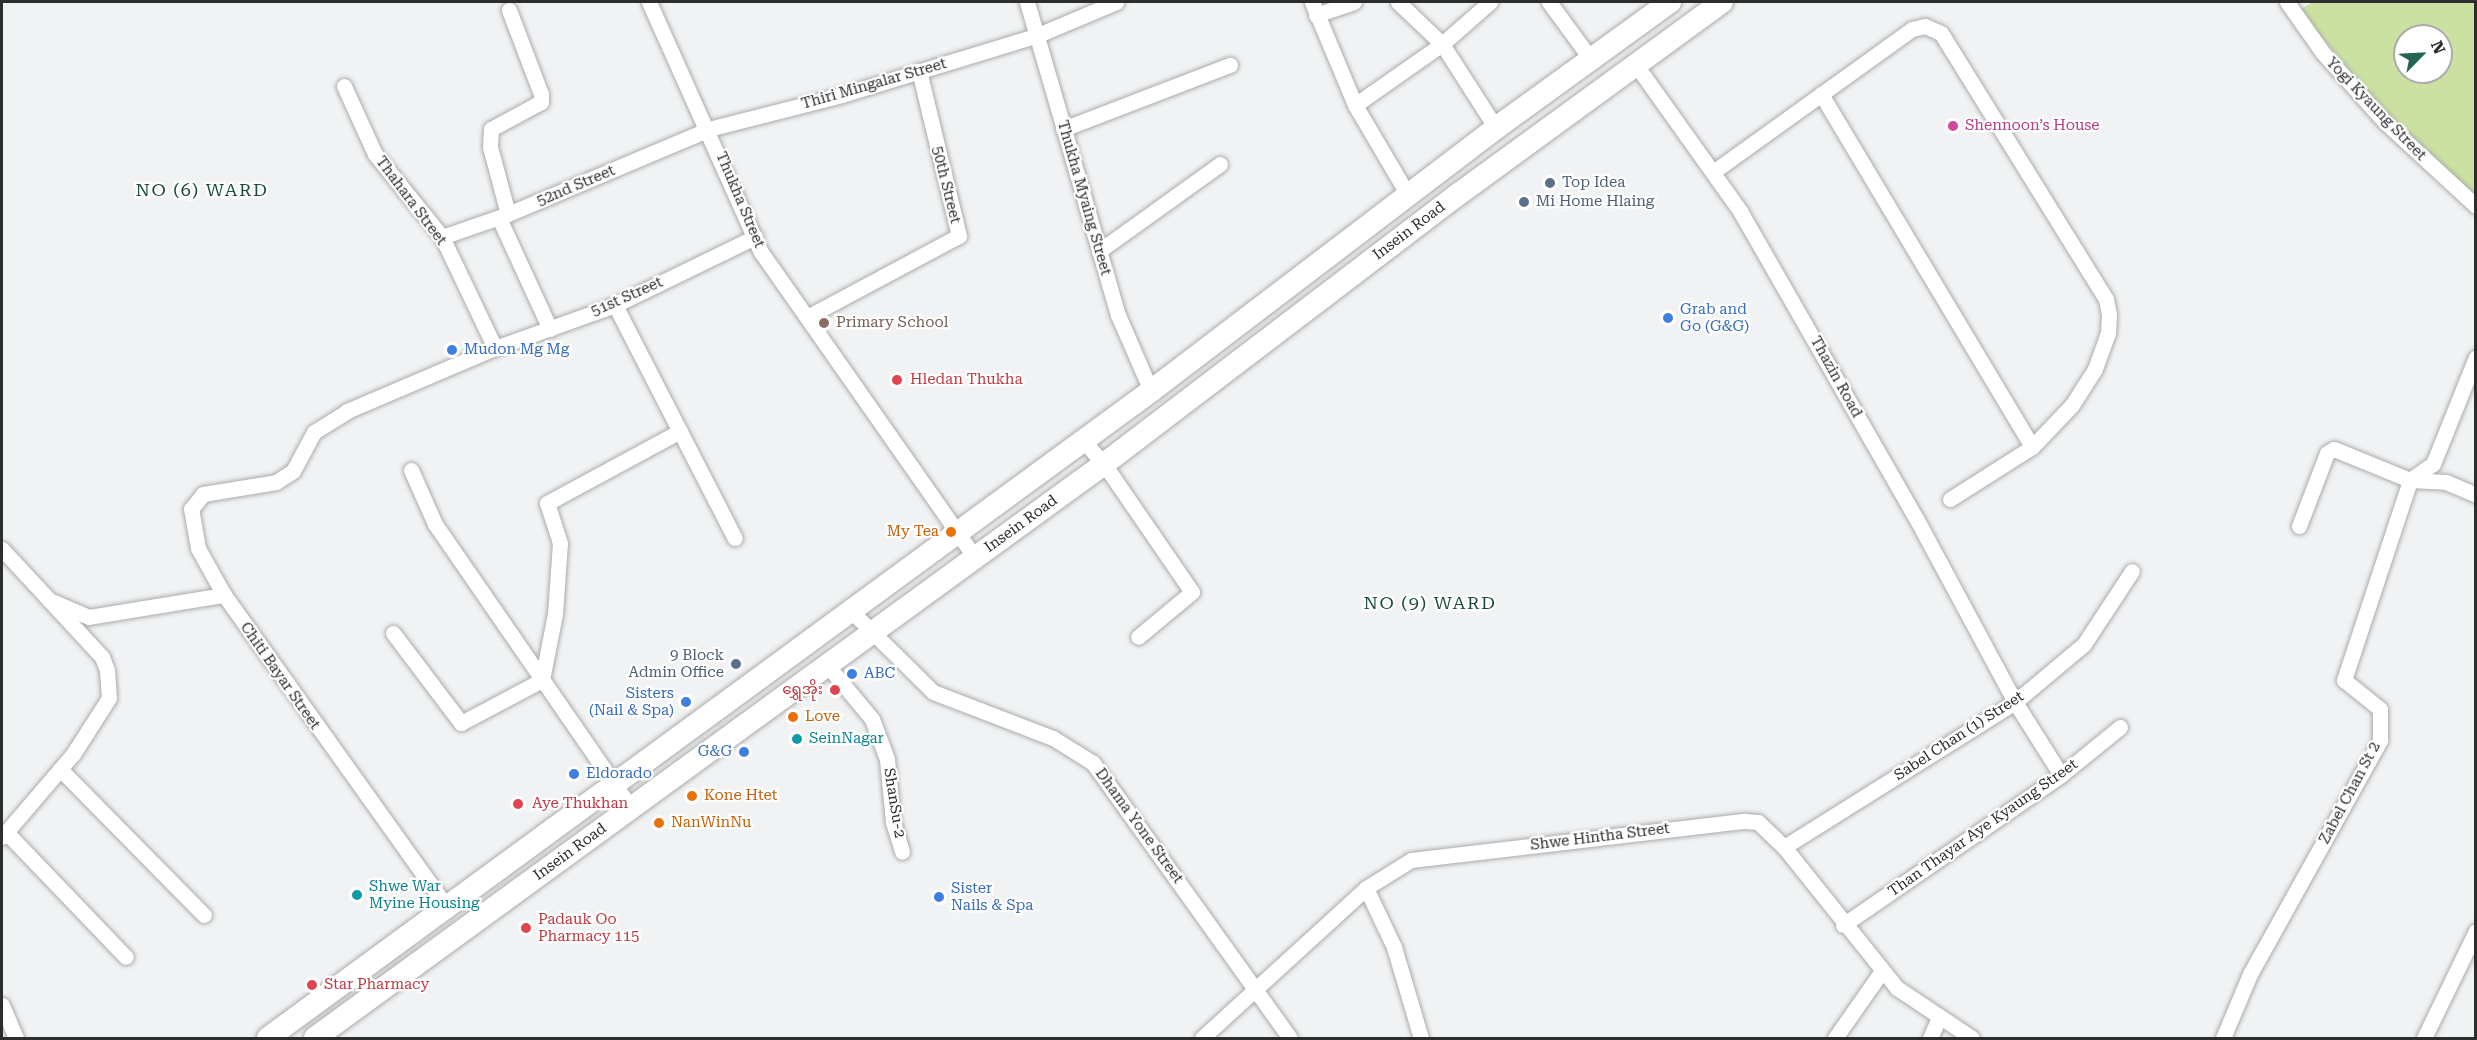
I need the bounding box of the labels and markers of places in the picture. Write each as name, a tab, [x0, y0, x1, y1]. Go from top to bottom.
place label: Shennoon’s House	[1965, 117, 2100, 135]
marker: Shennoon’s House	[1946, 119, 1960, 133]
place label: Top Idea	[1562, 174, 1625, 192]
marker: Top Idea	[1543, 176, 1557, 190]
place label: Mi Home Hlaing	[1536, 193, 1654, 211]
marker: Mi Home Hlaing	[1517, 195, 1531, 209]
place label: Grab and Go (G&G)	[1680, 300, 1749, 335]
marker: Grab and Go (G&G)	[1661, 311, 1675, 325]
place label: Primary School	[836, 314, 948, 332]
marker: Primary School	[817, 316, 831, 330]
place label: Mudon Mg Mg	[464, 341, 569, 359]
marker: Mudon Mg Mg	[445, 343, 459, 357]
marker: Hledan Thukha	[888, 371, 906, 389]
place label: Hledan Thukha	[910, 371, 1023, 389]
place label: My Tea	[887, 523, 939, 541]
marker: My Tea	[944, 525, 958, 539]
place label: 9 Block Admin Office	[628, 646, 724, 681]
marker: 9 Block Admin Office	[729, 657, 743, 671]
place label: ABC	[864, 665, 895, 683]
marker: ABC	[845, 667, 859, 681]
place label: ရွှေအိုး	[782, 681, 823, 699]
marker: ရွှေအိုး	[828, 683, 842, 697]
place label: Sisters (Nail & Spa)	[589, 684, 674, 719]
marker: Sisters (Nail & Spa)	[679, 695, 693, 709]
place label: Love	[805, 708, 840, 726]
marker: Love	[786, 710, 800, 724]
place label: SeinNagar	[809, 730, 884, 748]
marker: SeinNagar	[790, 732, 804, 746]
place label: G&G	[698, 743, 732, 761]
marker: G&G	[737, 745, 751, 759]
place label: Eldorado	[586, 765, 652, 783]
marker: Eldorado	[567, 767, 581, 781]
place label: Kone Htet	[704, 787, 777, 805]
marker: Kone Htet	[685, 789, 699, 803]
marker: Aye Thukhan	[509, 795, 527, 813]
place label: Aye Thukhan	[532, 795, 628, 813]
place label: NanWinNu	[671, 814, 751, 832]
marker: NanWinNu	[652, 816, 666, 830]
place label: Shwe War Myine Housing	[369, 877, 480, 912]
place label: Sister Nails & Spa	[951, 879, 1033, 914]
marker: Shwe War Myine Housing	[350, 888, 364, 902]
marker: Sister Nails & Spa	[932, 890, 946, 904]
place label: Padauk Oo Pharmacy 115	[538, 910, 640, 945]
marker: Padauk Oo Pharmacy 115	[519, 921, 533, 935]
place label: Star Pharmacy	[324, 976, 429, 994]
marker: Star Pharmacy	[305, 978, 319, 992]

